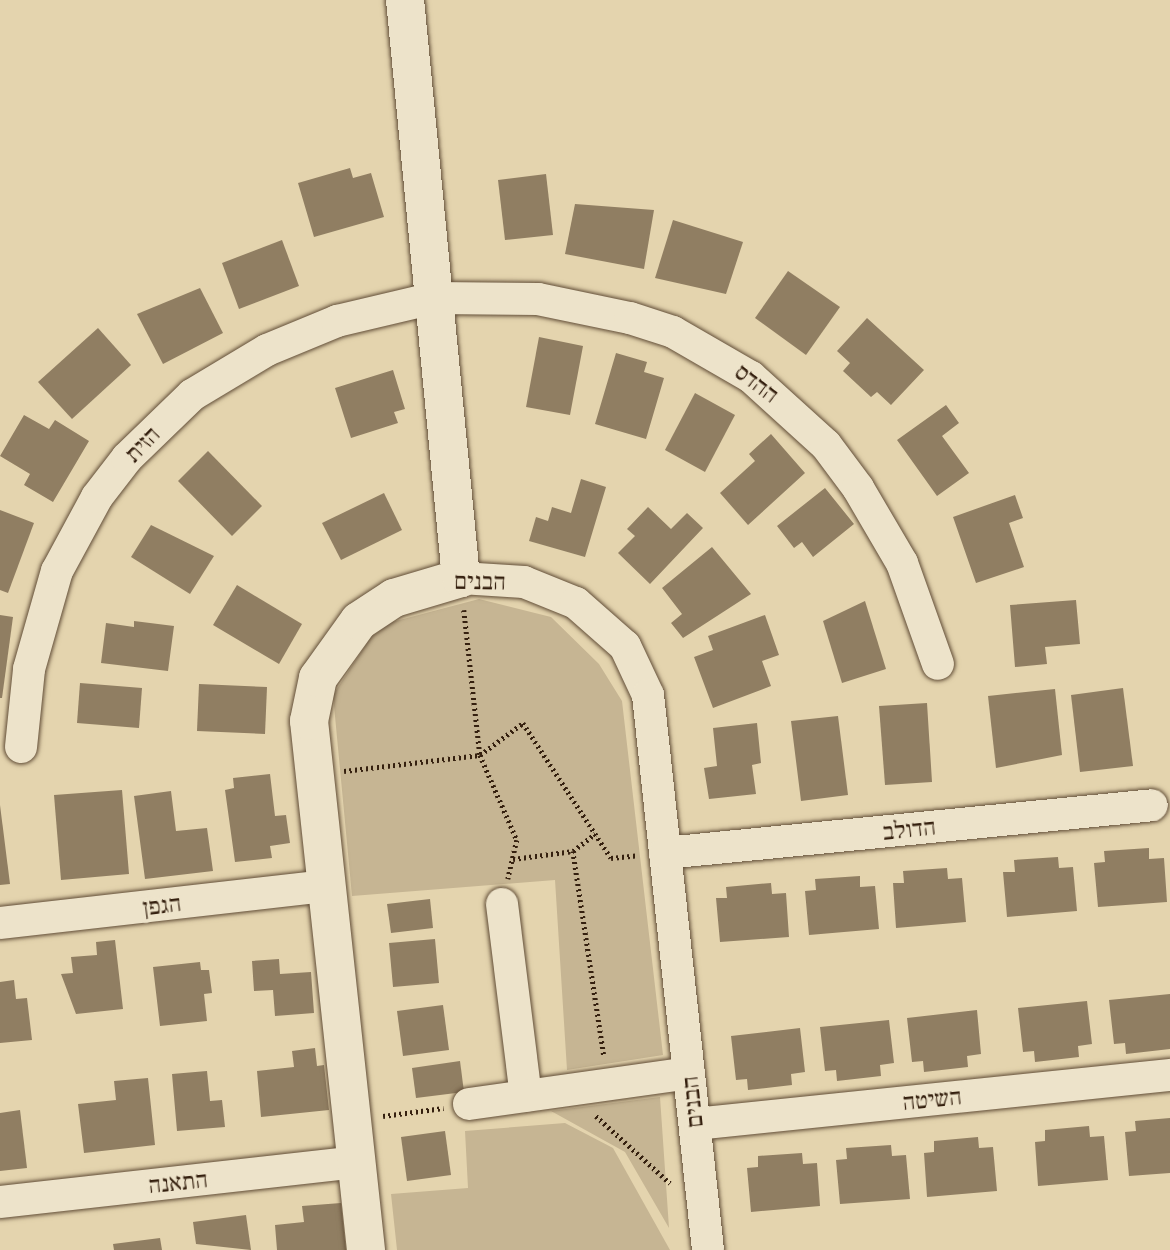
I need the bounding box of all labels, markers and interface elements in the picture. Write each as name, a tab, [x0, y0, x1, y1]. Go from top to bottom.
street label: ההדס	[729, 357, 785, 409]
street label: הזית	[118, 420, 166, 468]
street label: הבנים	[454, 566, 506, 596]
street label: הדולב	[881, 812, 937, 846]
street label: הגפן	[141, 888, 183, 922]
street label: הבנים	[675, 1075, 709, 1129]
street label: השיטה	[901, 1082, 963, 1116]
street label: התאנה	[147, 1165, 209, 1199]

